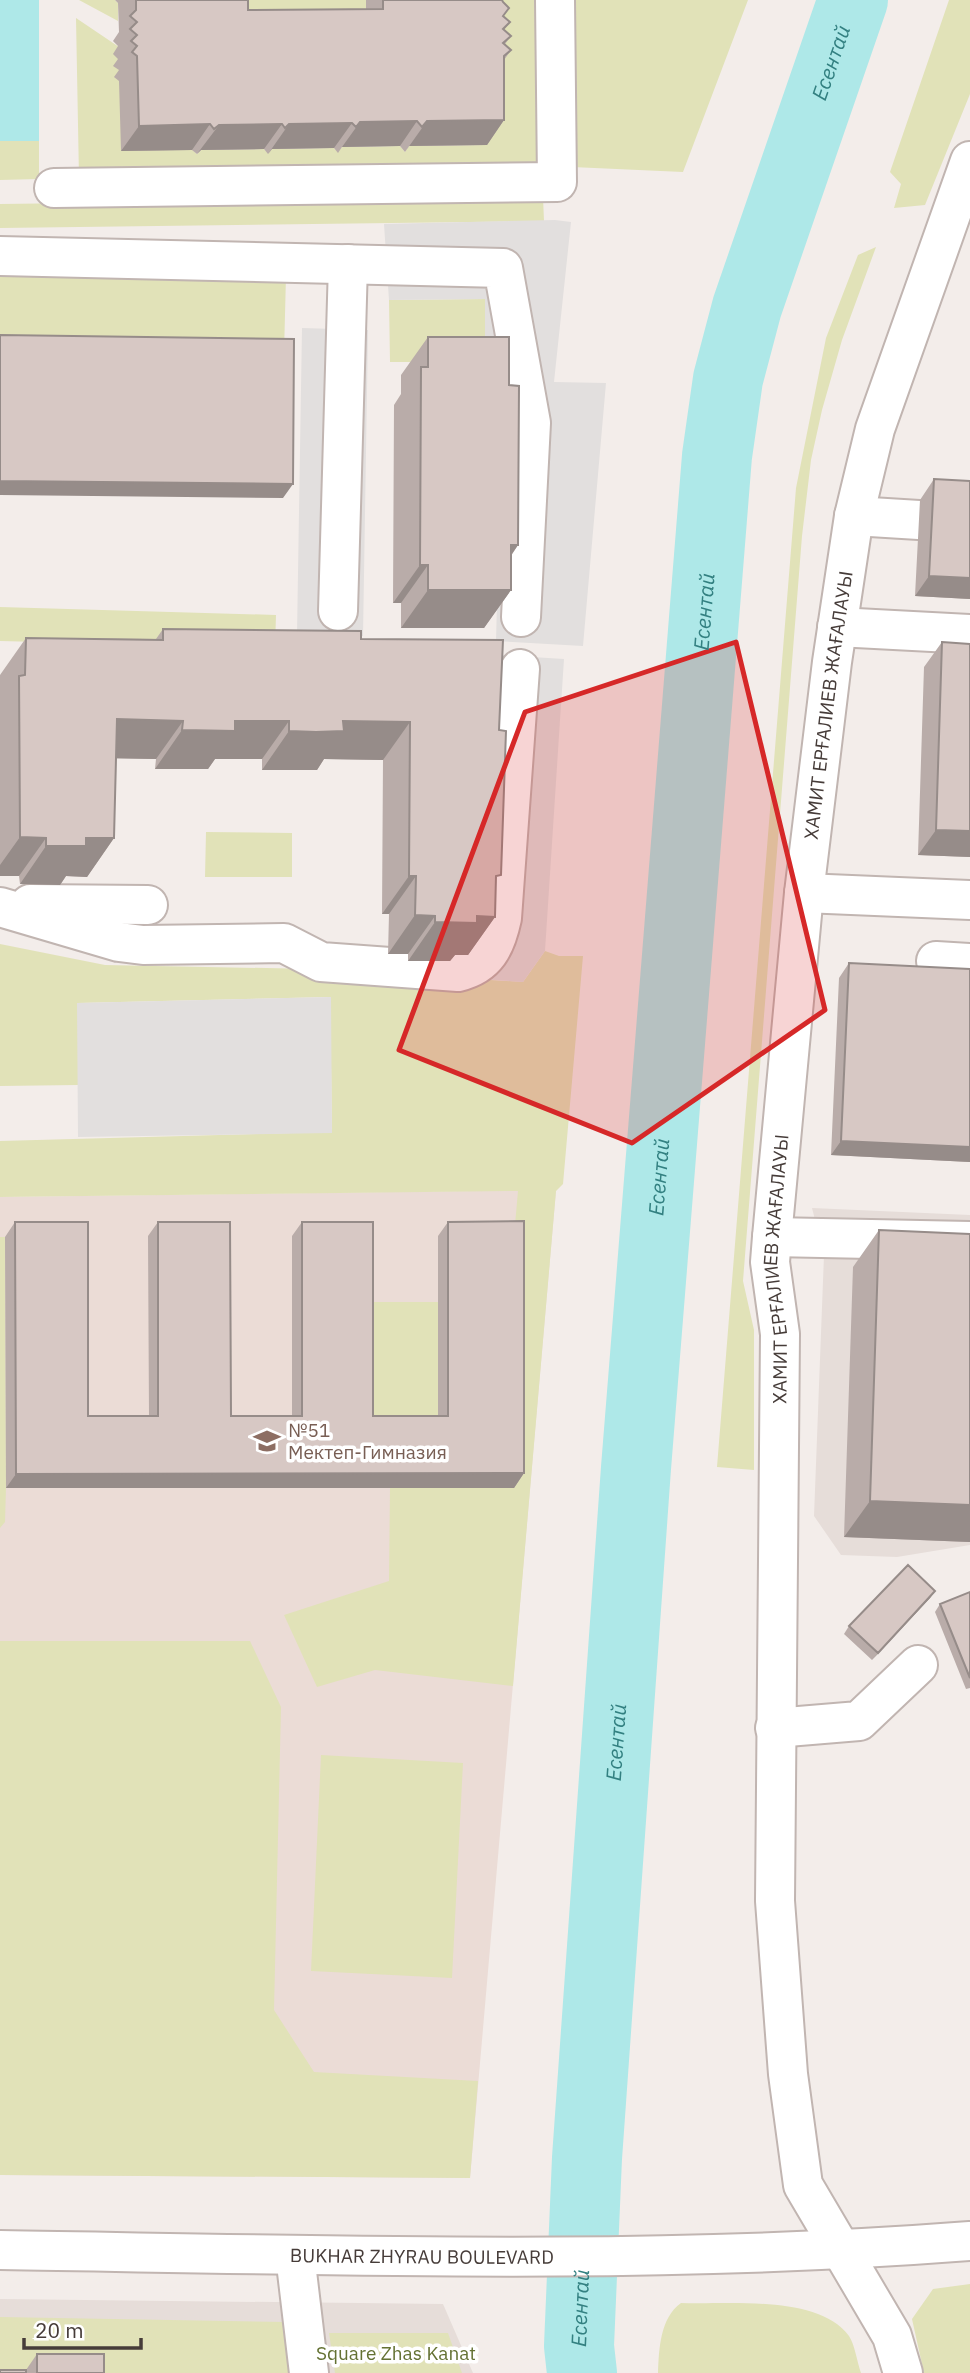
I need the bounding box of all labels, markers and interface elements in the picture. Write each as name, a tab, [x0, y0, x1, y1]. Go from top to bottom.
water label: Есентай	[804, 21, 856, 104]
street label: ХАМИТ ЕРҒАЛИЕВ ЖАҒАЛАУЫ	[799, 569, 858, 841]
water label: Есентай	[686, 572, 721, 652]
street label: ХАМИТ ЕРҒАЛИЕВ ЖАҒАЛАУЫ	[758, 1133, 794, 1404]
water label: Есентай	[641, 1137, 675, 1217]
place label: №51 Мектеп-Гимназия	[288, 1418, 447, 1464]
school or university icon: №51 Мектеп-Гимназия	[252, 1426, 282, 1456]
water label: Есентай	[599, 1703, 632, 1782]
street label: BUKHAR ZHYRAU BOULEVARD	[290, 2243, 554, 2269]
water label: Есентай	[564, 2269, 595, 2348]
scale bar	[24, 2306, 142, 2350]
text: 20 m	[35, 2316, 84, 2344]
park label: Square Zhas Kanat	[316, 2341, 476, 2365]

